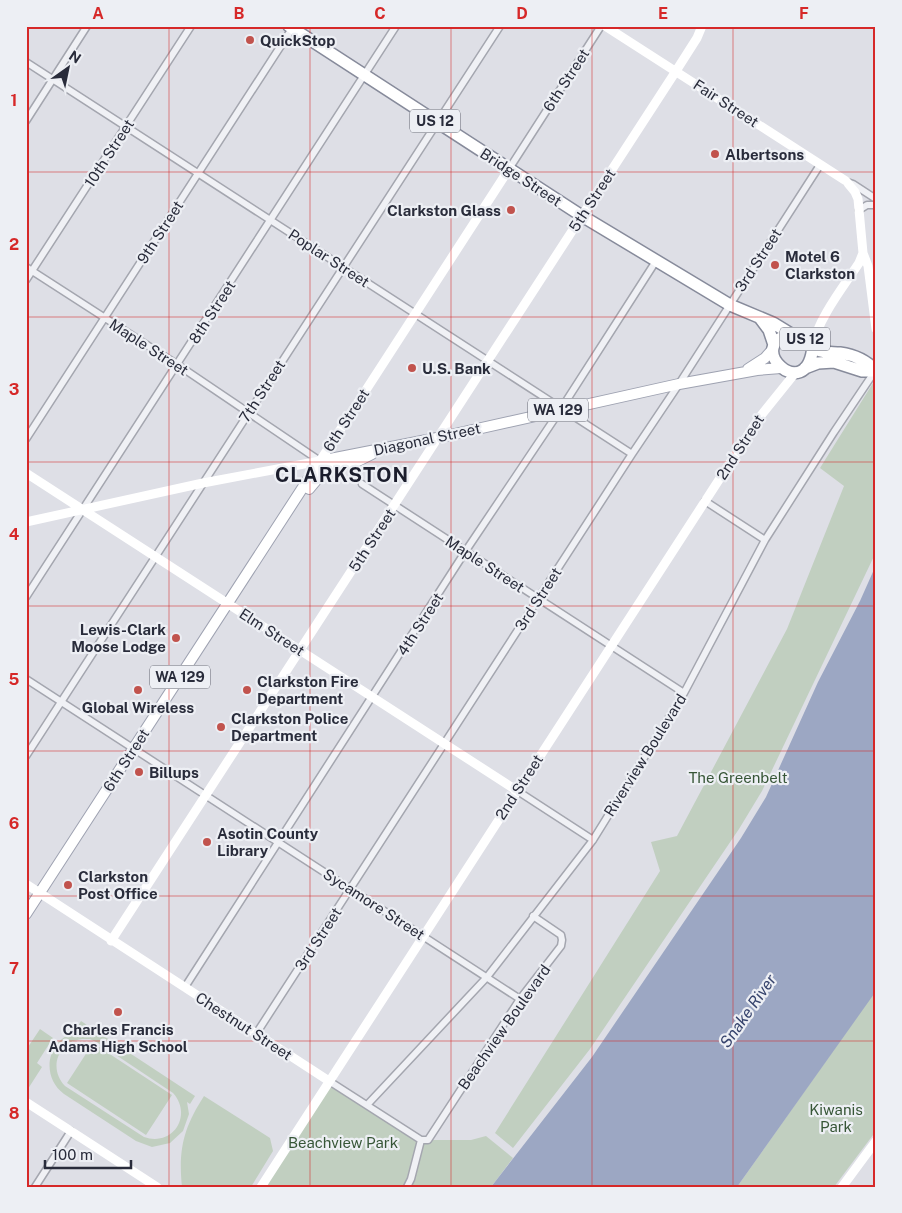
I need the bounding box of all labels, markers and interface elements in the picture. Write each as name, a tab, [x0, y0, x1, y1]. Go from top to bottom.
text: A	[92, 4, 104, 23]
text: B	[234, 4, 245, 23]
text: C	[374, 4, 386, 23]
text: D	[516, 4, 528, 23]
text: E	[658, 4, 668, 23]
text: F	[799, 4, 809, 23]
place label: QuickStop	[260, 32, 335, 49]
marker: QuickStop	[244, 34, 256, 46]
north arrow	[42, 42, 92, 92]
street label: 6th Street	[539, 45, 593, 115]
text: N	[66, 47, 84, 67]
street label: Fair Street	[690, 76, 762, 130]
text: 1	[11, 91, 17, 110]
road number: US 12	[410, 110, 460, 132]
street label: 10th Street	[81, 116, 137, 190]
street label: Bridge Street	[477, 144, 565, 210]
place label: Albertsons	[725, 146, 804, 163]
marker: Albertsons	[709, 148, 721, 160]
street label: 5th Street	[565, 165, 619, 235]
street label: 9th Street	[133, 197, 187, 267]
place label: Clarkston Glass	[387, 202, 501, 219]
marker: Clarkston Glass	[505, 204, 517, 216]
street label: 3rd Street	[731, 225, 785, 295]
street label: Poplar Street	[285, 226, 373, 291]
text: 2	[9, 235, 19, 254]
place label: Motel 6 Clarkston	[785, 248, 855, 282]
marker: Motel 6 Clarkston	[769, 259, 781, 271]
street label: 8th Street	[185, 277, 239, 347]
street label: Maple Street	[106, 315, 192, 379]
road number: US 12	[780, 328, 830, 350]
street label: 7th Street	[236, 356, 289, 425]
place label: U.S. Bank	[422, 360, 491, 377]
marker: U.S. Bank	[406, 362, 418, 374]
text: 3	[9, 380, 19, 399]
street label: 6th Street	[319, 385, 373, 455]
road number: WA 129	[528, 398, 588, 422]
street label: 2nd Street	[713, 411, 767, 483]
street label: Diagonal Street	[372, 419, 482, 459]
district label: CLARKSTON	[275, 463, 409, 487]
street label: 5th Street	[345, 505, 399, 575]
text: 4	[9, 525, 20, 544]
street label: Maple Street	[442, 532, 528, 596]
street label: 3rd Street	[511, 564, 565, 634]
street label: 4th Street	[393, 589, 447, 659]
street label: Elm Street	[236, 605, 308, 659]
place label: Lewis-Clark Moose Lodge	[71, 621, 166, 655]
marker: Lewis-Clark Moose Lodge	[170, 632, 182, 644]
road number: WA 129	[150, 666, 210, 689]
text: 5	[9, 670, 20, 689]
place label: Clarkston Fire Department	[257, 673, 359, 707]
marker: Global Wireless	[132, 684, 144, 696]
marker: Clarkston Fire Department	[241, 684, 253, 696]
street label: Riverview Boulevard	[600, 691, 690, 819]
place label: Global Wireless	[82, 699, 194, 716]
place label: Clarkston Police Department	[231, 710, 348, 744]
marker: Clarkston Police Department	[215, 721, 227, 733]
street label: 6th Street	[99, 725, 153, 795]
street label: 2nd Street	[492, 751, 546, 823]
place label: Billups	[149, 764, 199, 781]
marker: Billups	[133, 766, 145, 778]
park label: The Greenbelt	[688, 769, 788, 786]
text: 6	[9, 814, 19, 833]
place label: Asotin County Library	[217, 825, 319, 859]
marker: Asotin County Library	[201, 836, 213, 848]
street label: Sycamore Street	[320, 865, 428, 943]
place label: Clarkston Post Office	[78, 868, 158, 902]
marker: Clarkston Post Office	[62, 879, 74, 891]
street label: 3rd Street	[291, 904, 345, 974]
text: 7	[9, 959, 19, 978]
street label: Beachview Boulevard	[454, 961, 554, 1093]
water label: Snake River	[716, 970, 781, 1051]
street label: Chestnut Street	[193, 989, 295, 1064]
marker: Charles Francis Adams High School	[112, 1006, 124, 1018]
place label: Charles Francis Adams High School	[48, 1021, 188, 1055]
park label: Kiwanis Park	[809, 1101, 863, 1135]
text: 8	[9, 1104, 20, 1123]
park label: Beachview Park	[288, 1134, 398, 1151]
scale bar	[45, 1138, 131, 1170]
text: 100 m	[52, 1146, 93, 1163]

